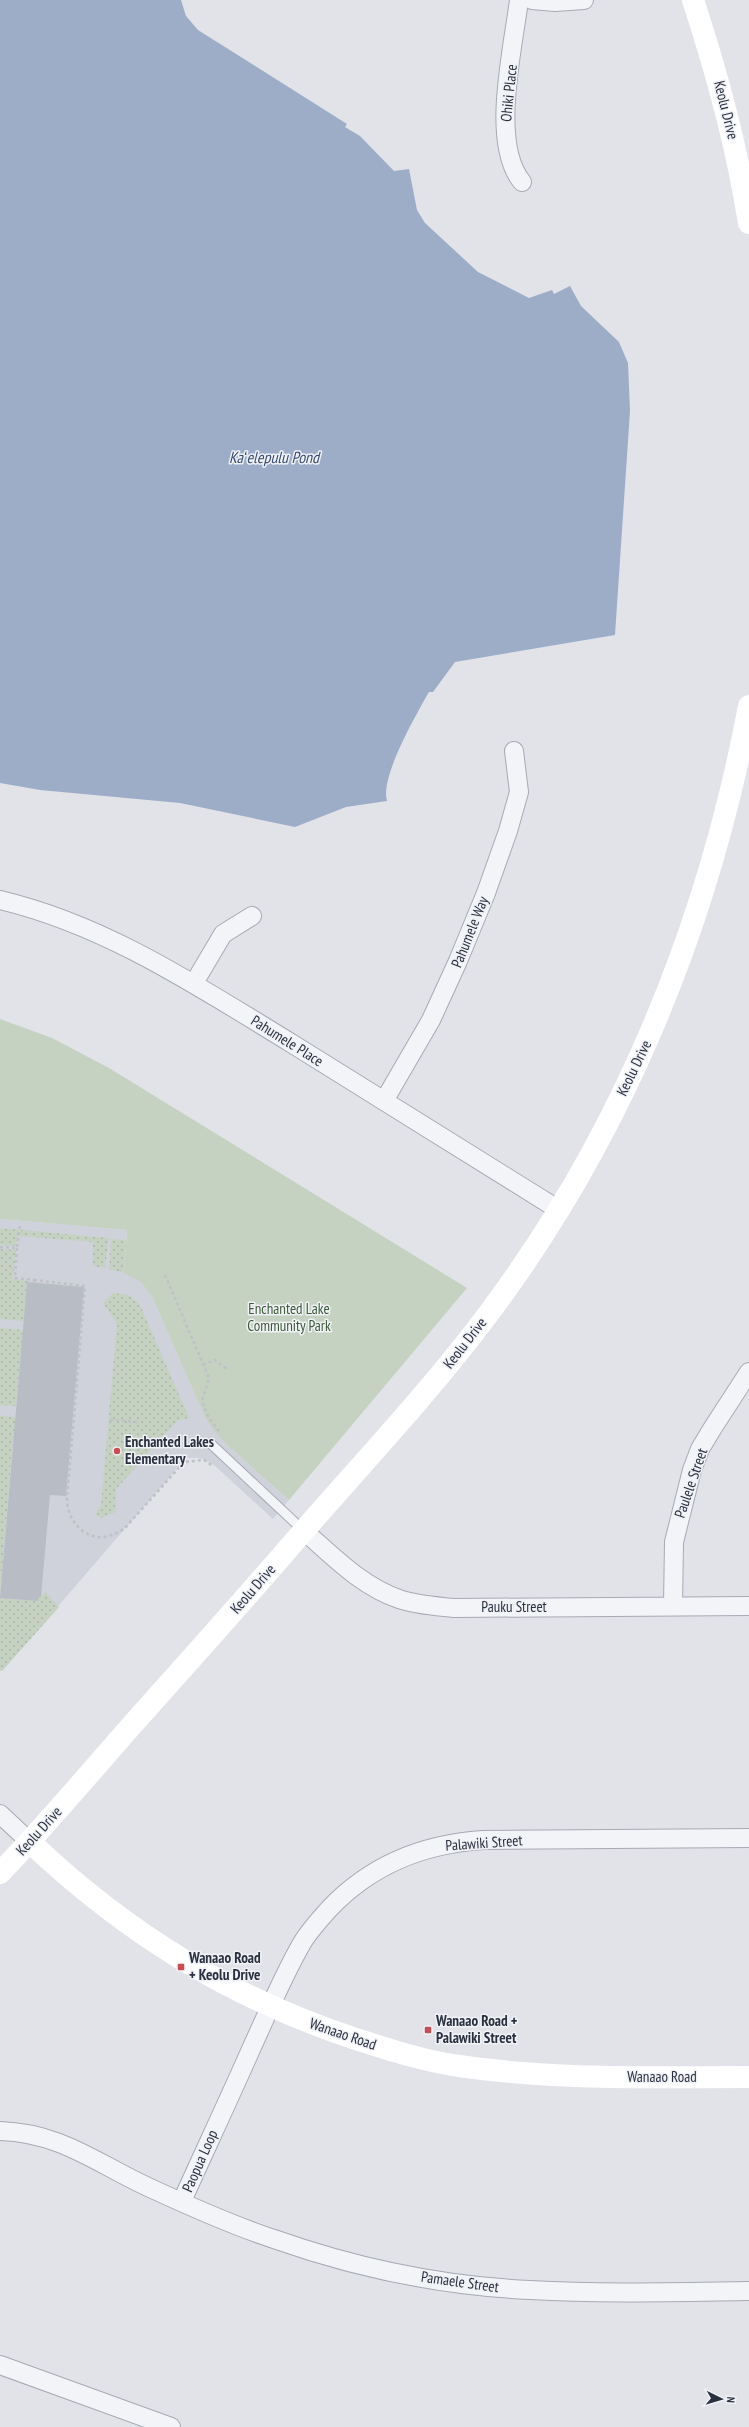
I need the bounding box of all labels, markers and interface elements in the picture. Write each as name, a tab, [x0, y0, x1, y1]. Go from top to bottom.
street label: Ohiki Place	[496, 63, 521, 123]
street label: Keolu Drive	[710, 79, 743, 141]
water label: Kaʻelepulu Pond	[229, 447, 321, 467]
street label: Pahumele Way	[447, 893, 493, 970]
street label: Pahumele Place	[248, 1011, 327, 1070]
street label: Keolu Drive	[612, 1037, 655, 1099]
park label: Enchanted Lake Community Park	[247, 1299, 331, 1335]
street label: Keolu Drive	[439, 1313, 491, 1372]
place label: Enchanted Lakes Elementary	[125, 1432, 214, 1468]
street label: Paulele Street	[670, 1445, 711, 1520]
marker: Enchanted Lakes Elementary	[112, 1446, 122, 1456]
street label: Keolu Drive	[226, 1560, 279, 1617]
street label: Pauku Street	[481, 1597, 547, 1616]
street label: Keolu Drive	[12, 1802, 66, 1859]
street label: Palawiki Street	[445, 1830, 523, 1855]
place label: Wanaao Road + Keolu Drive	[188, 1948, 261, 1984]
marker: Wanaao Road + Keolu Drive	[176, 1962, 186, 1972]
place label: Wanaao Road + Palawiki Street	[435, 2011, 518, 2047]
street label: Wanaao Road	[307, 2013, 379, 2054]
marker: Wanaao Road + Palawiki Street	[423, 2025, 433, 2035]
street label: Wanaao Road	[627, 2067, 697, 2086]
street label: Paopua Loop	[177, 2127, 222, 2195]
street label: Pamaele Street	[420, 2267, 500, 2296]
north arrow	[701, 2379, 741, 2419]
text: N	[724, 2396, 738, 2403]

